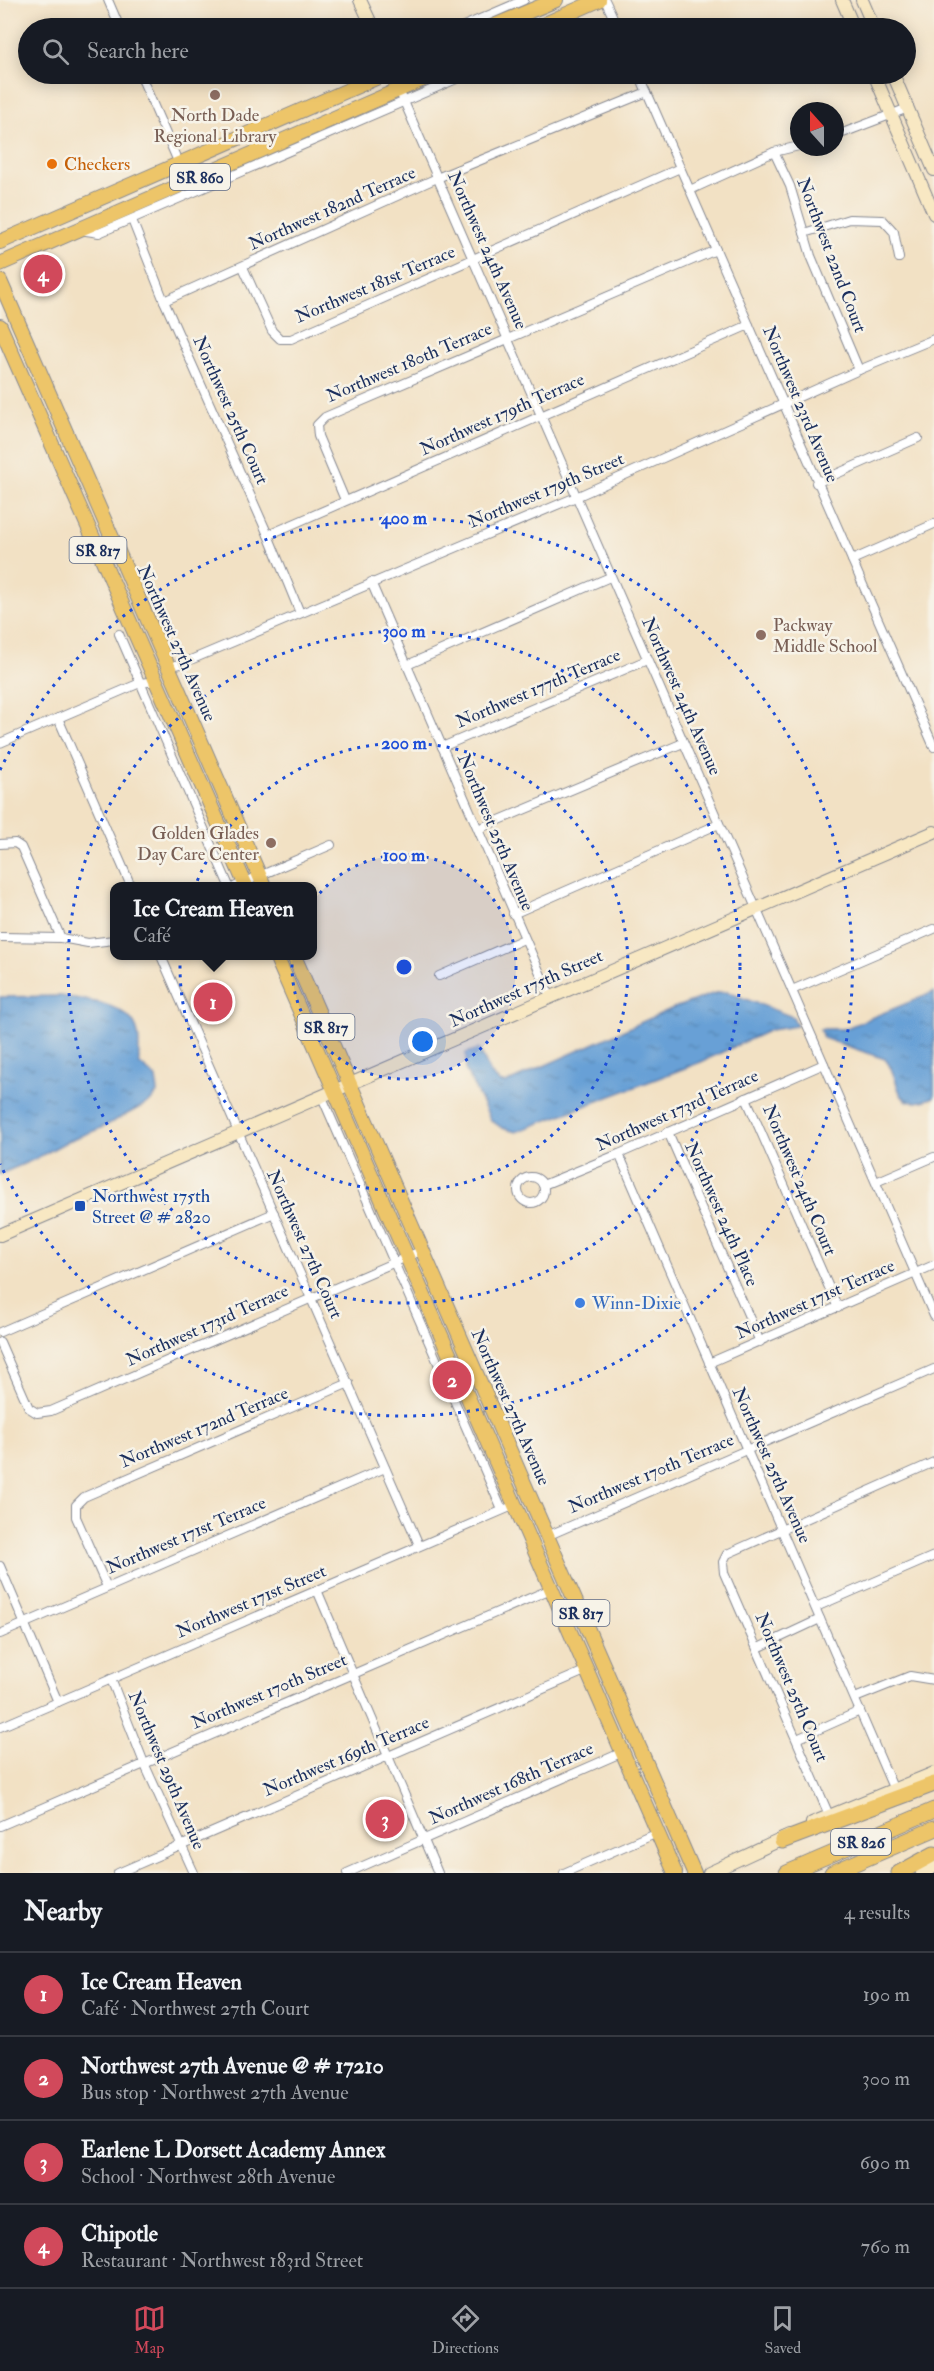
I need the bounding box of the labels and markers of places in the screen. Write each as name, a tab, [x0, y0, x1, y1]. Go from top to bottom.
marker: North Dade Regional Library	[208, 88, 222, 102]
place label: North Dade Regional Library	[154, 104, 277, 148]
place label: Checkers	[64, 153, 130, 176]
marker: Checkers	[45, 157, 59, 171]
pin: 4	[24, 252, 63, 296]
place label: Packway Middle School	[773, 614, 878, 658]
marker: Packway Middle School	[754, 628, 768, 642]
place label: Golden Glades Day Care Center	[137, 822, 259, 866]
marker: Golden Glades Day Care Center	[264, 836, 278, 850]
centre of rings	[394, 957, 414, 977]
pin: 1	[194, 980, 232, 1024]
place label: Northwest 175th Street @ # 2820	[92, 1185, 211, 1229]
marker: Northwest 175th Street @ # 2820	[73, 1199, 87, 1213]
place label: Winn-Dixie	[591, 1292, 681, 1315]
marker: Winn-Dixie	[573, 1296, 587, 1310]
pin: 2	[432, 1358, 472, 1402]
pin: 3	[366, 1796, 404, 1842]

